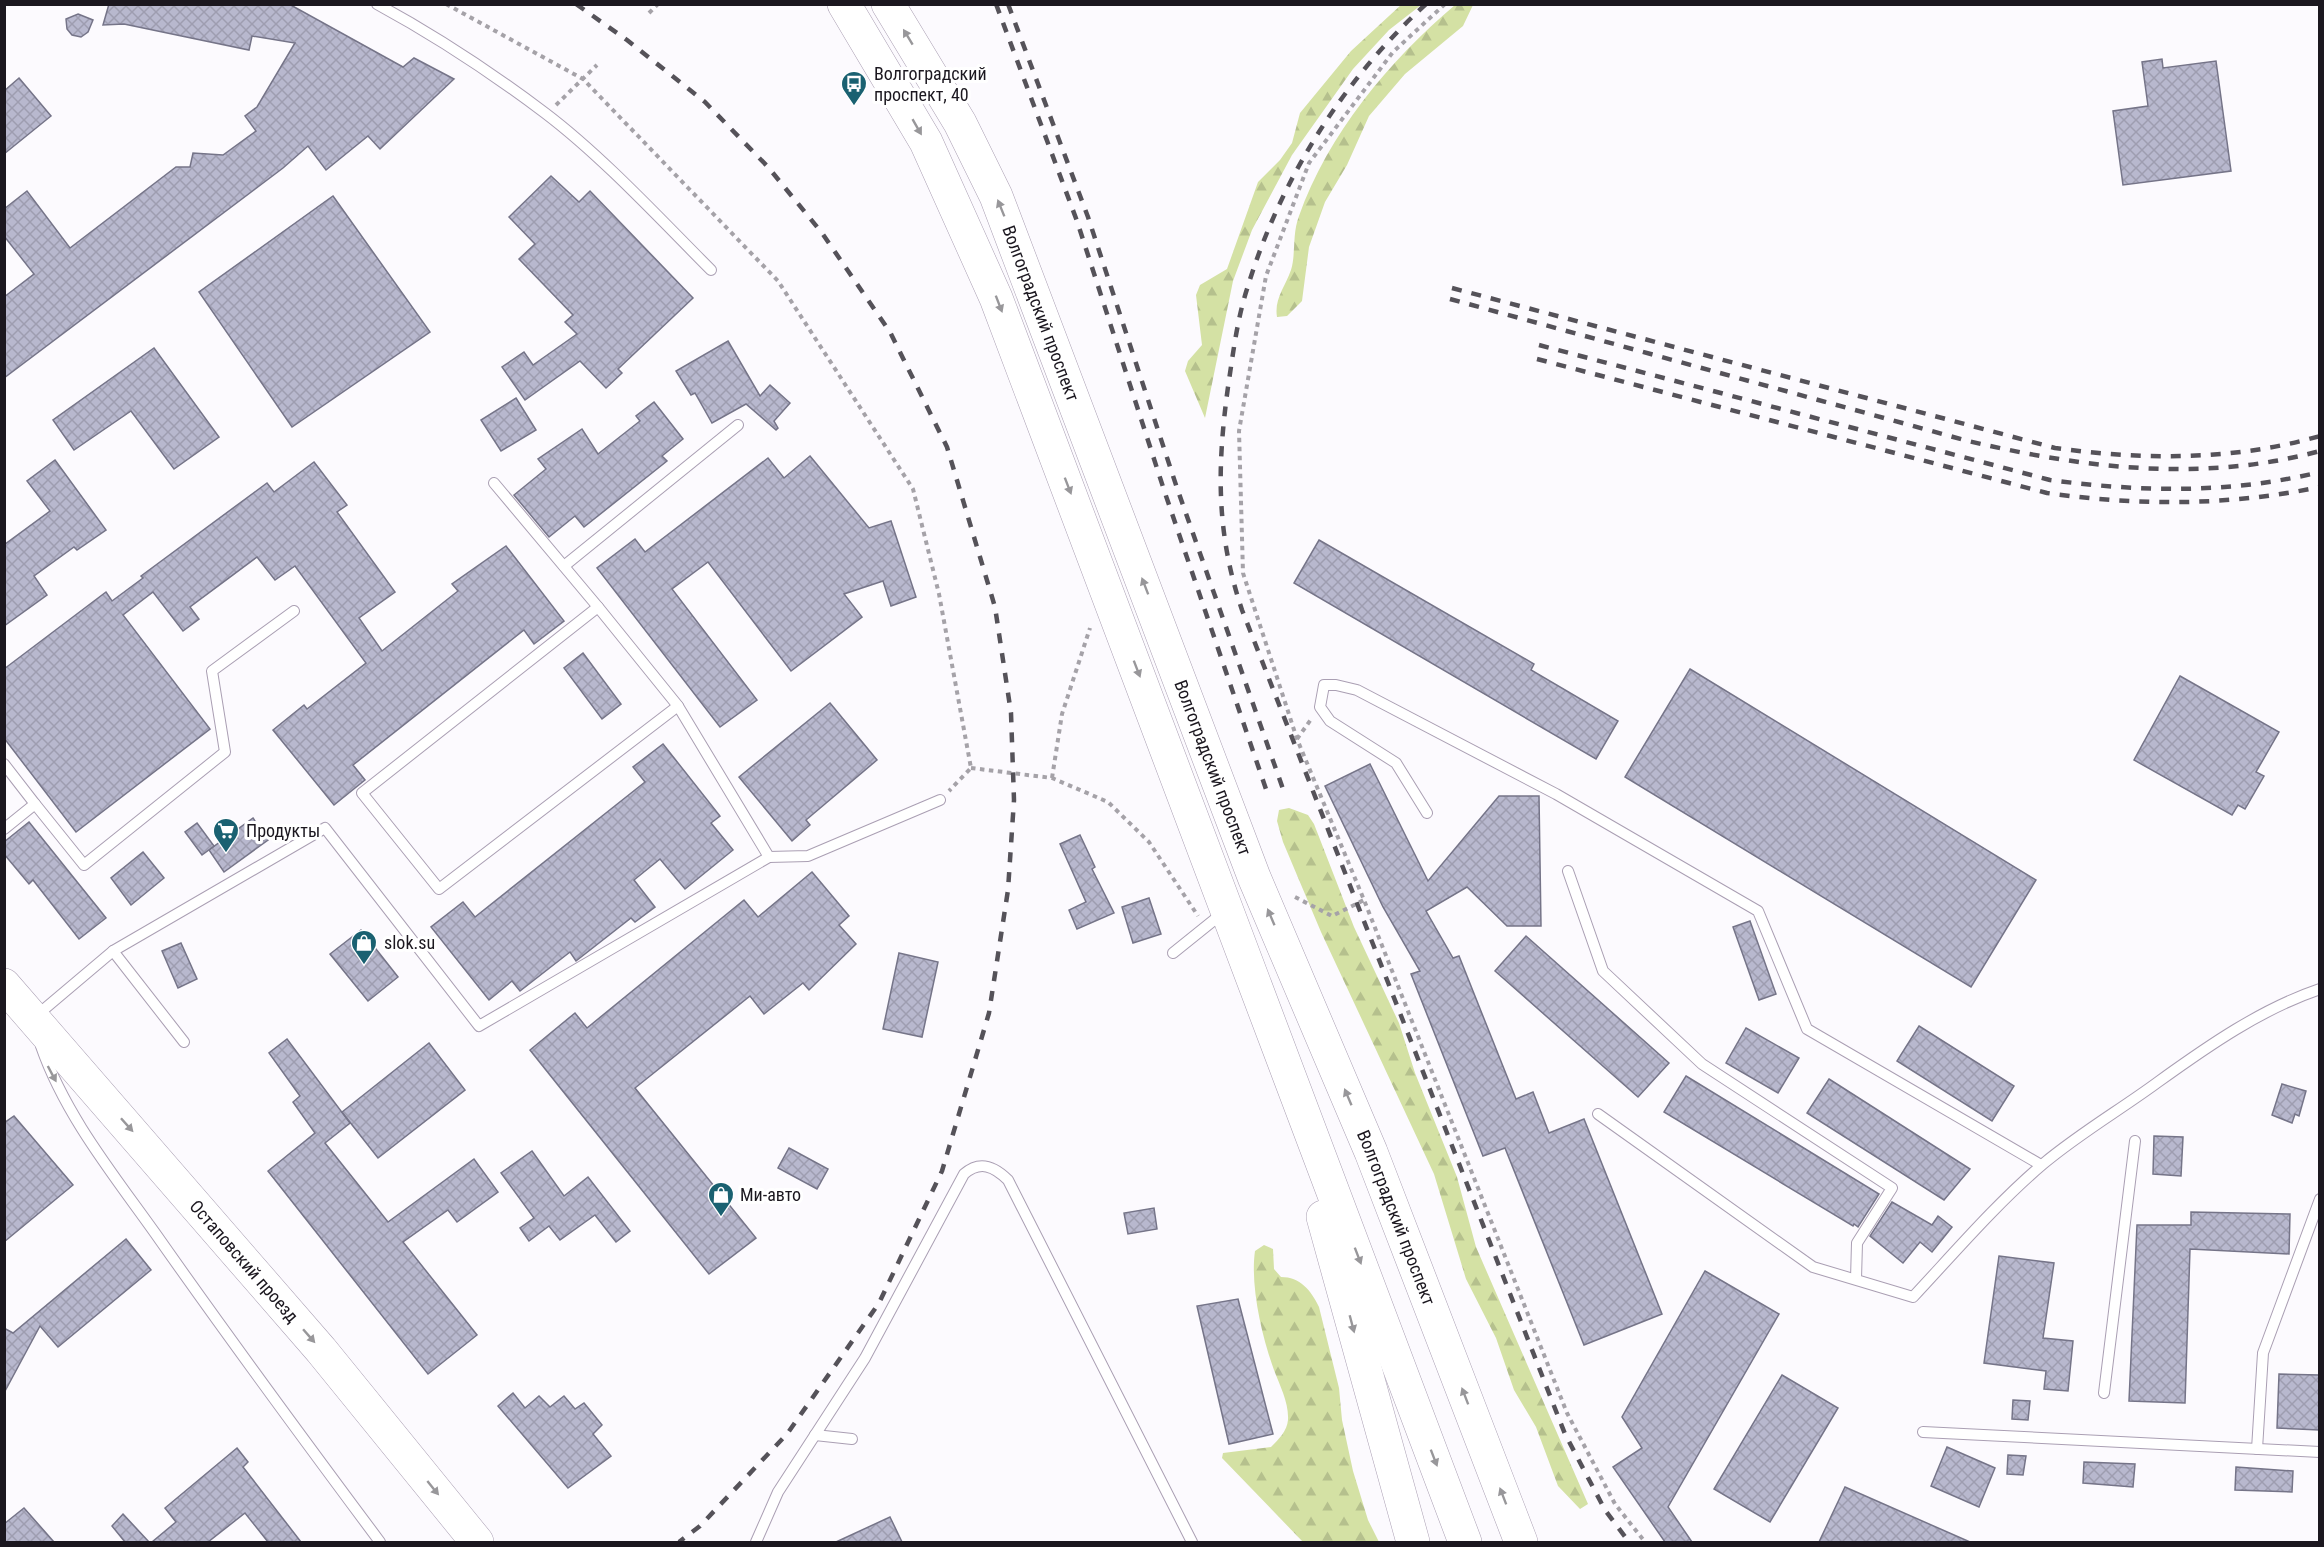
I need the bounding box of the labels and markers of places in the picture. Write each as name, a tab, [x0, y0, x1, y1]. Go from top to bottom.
place label: Волгоградский проспект, 40	[874, 63, 987, 105]
bus stop icon: Волгоградский проспект, 40	[839, 69, 869, 107]
supermarket icon: Продукты	[211, 816, 241, 854]
place label: Продукты	[246, 820, 320, 841]
shop icon: slok.su	[349, 928, 379, 966]
place label: slok.su	[384, 932, 435, 953]
shop icon: Ми-авто	[706, 1180, 736, 1218]
place label: Ми-авто	[740, 1184, 801, 1205]

